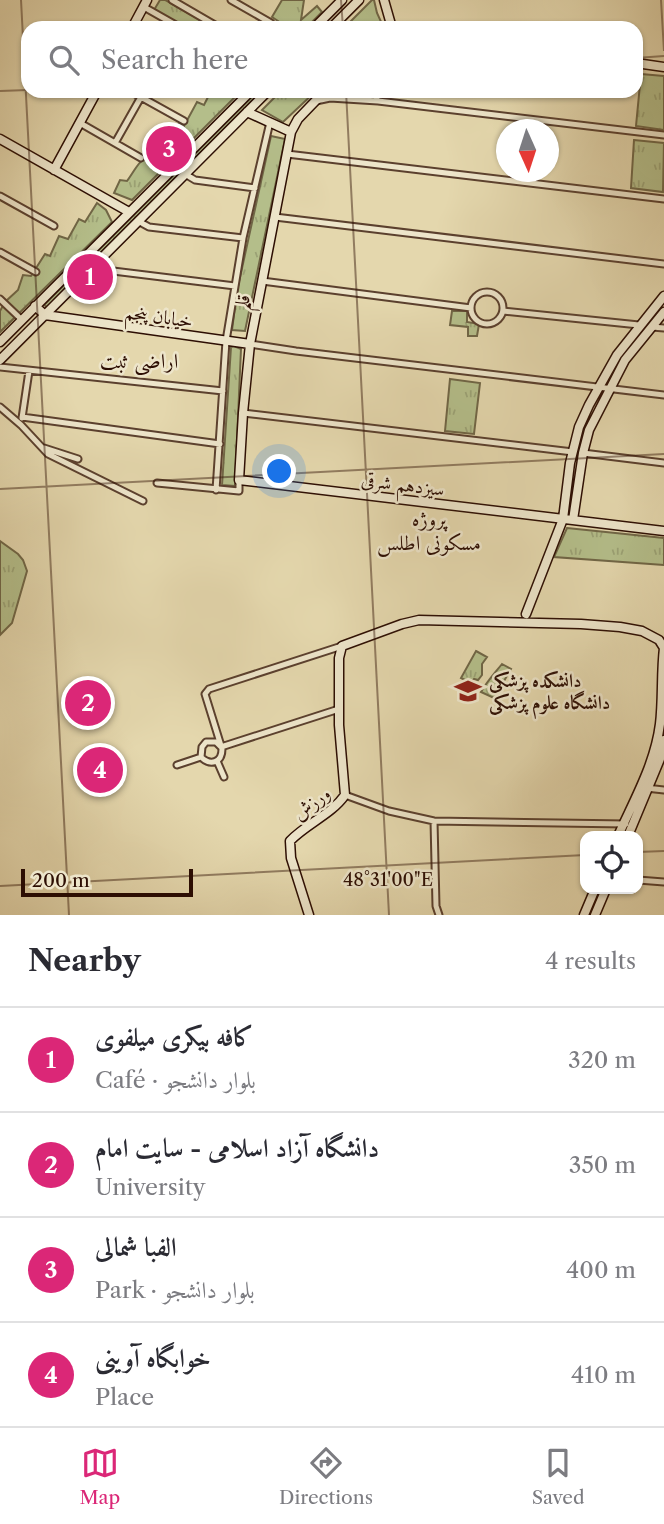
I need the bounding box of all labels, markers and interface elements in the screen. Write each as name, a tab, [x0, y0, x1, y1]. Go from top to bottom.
search box	[21, 21, 643, 98]
icon: search	[45, 41, 83, 79]
text: Search here	[101, 44, 248, 76]
north arrow	[496, 119, 559, 182]
pin: 3	[146, 123, 192, 175]
pin: 1	[67, 251, 113, 303]
street label: قلم	[230, 293, 263, 313]
street label: خیابان پنجم	[123, 300, 194, 340]
district label: اراضی ثبت	[100, 348, 178, 376]
your location	[262, 454, 296, 488]
street label: سیزدهم شرقی	[359, 468, 446, 508]
district label: پروژه مسکونی اطلس	[377, 506, 481, 557]
place label: دانشکده پزشکی دانشگاه علوم پزشکی	[489, 669, 610, 720]
school or university icon: دانشکده پزشکی دانشگاه علوم پزشکی	[453, 676, 483, 706]
pin: 2	[65, 677, 111, 729]
pin: 4	[77, 744, 123, 796]
street label: ورزش	[288, 782, 335, 825]
map controls	[580, 831, 643, 894]
button: locate	[580, 831, 643, 894]
scale bar	[21, 866, 192, 898]
text: 200 m	[32, 869, 90, 892]
text: 48°31'00"E	[343, 869, 433, 891]
text: Nearby	[28, 942, 141, 979]
text: 4 results	[545, 947, 636, 975]
text: کافه بیکری میلفوی	[95, 1021, 254, 1053]
text: 1	[46, 1046, 56, 1074]
text: 320 m	[568, 1046, 636, 1074]
text: Café · بلوار دانشجو	[95, 1066, 256, 1094]
text: دانشگاه آزاد اسلامی - سایت امام	[95, 1132, 379, 1164]
text: 2	[44, 1151, 58, 1179]
text: 350 m	[569, 1151, 636, 1179]
text: University	[95, 1173, 206, 1201]
text: الفبا شمالی	[95, 1231, 177, 1263]
text: 3	[45, 1256, 58, 1284]
text: 400 m	[566, 1256, 636, 1284]
text: Park · بلوار دانشجو	[95, 1276, 255, 1304]
text: خوابگاه آوینی	[95, 1342, 211, 1374]
text: 4	[44, 1361, 58, 1389]
text: 410 m	[571, 1361, 636, 1389]
text: Place	[95, 1383, 154, 1411]
tab: Map	[79, 1444, 120, 1509]
tab: Directions	[279, 1444, 373, 1509]
tab: Saved	[532, 1444, 585, 1509]

